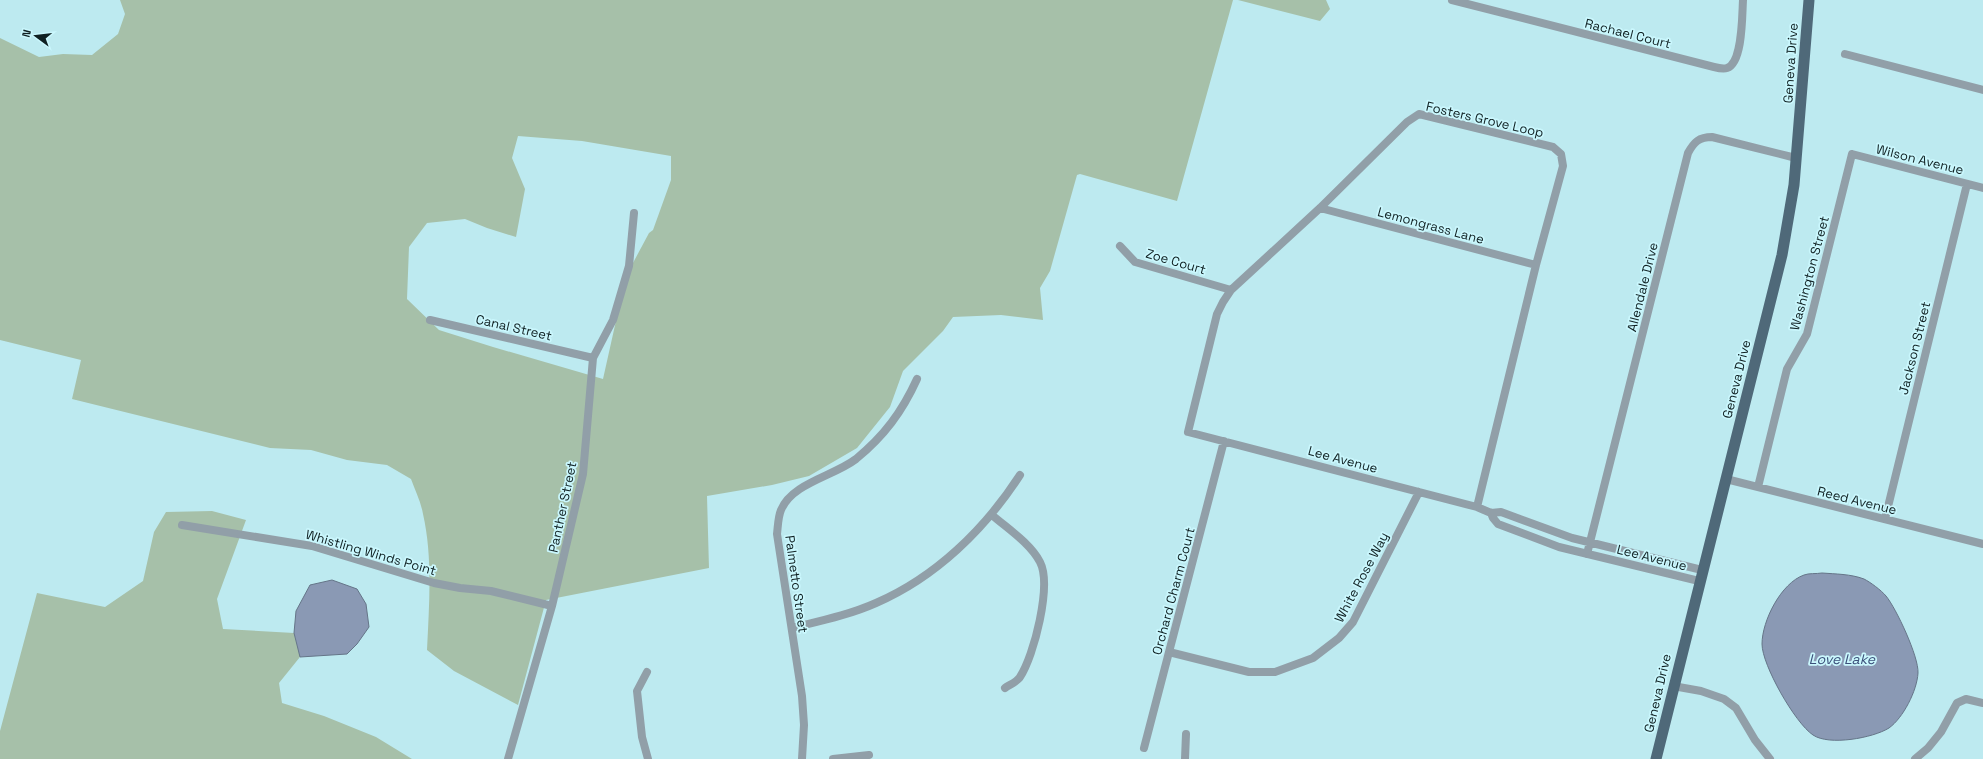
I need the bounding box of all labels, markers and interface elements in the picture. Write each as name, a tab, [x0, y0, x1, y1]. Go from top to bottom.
street label: Rachael Court	[1583, 15, 1673, 52]
north arrow	[16, 16, 56, 56]
street label: Geneva Drive	[1779, 22, 1802, 104]
text: N	[19, 28, 34, 39]
street label: Fosters Grove Loop	[1424, 98, 1545, 141]
street label: Wilson Avenue	[1874, 140, 1965, 179]
street label: Lemongrass Lane	[1376, 203, 1486, 248]
street label: Washington Street	[1786, 214, 1833, 332]
street label: Allendale Drive	[1623, 241, 1662, 334]
street label: Zoe Court	[1144, 245, 1208, 278]
street label: Jackson Street	[1895, 300, 1934, 396]
street label: Canal Street	[474, 310, 554, 344]
street label: Geneva Drive	[1719, 338, 1754, 420]
street label: Lee Avenue	[1306, 442, 1380, 477]
street label: Panther Street	[545, 460, 580, 554]
street label: Reed Avenue	[1815, 482, 1898, 519]
street label: Orchard Charm Court	[1148, 525, 1199, 657]
street label: Whistling Winds Point	[304, 526, 438, 579]
street label: White Rose Way	[1330, 529, 1392, 625]
street label: Palmetto Street	[781, 534, 812, 634]
street label: Lee Avenue	[1615, 541, 1689, 574]
water label: Love Lake	[1809, 650, 1876, 668]
street label: Geneva Drive	[1640, 652, 1675, 734]

